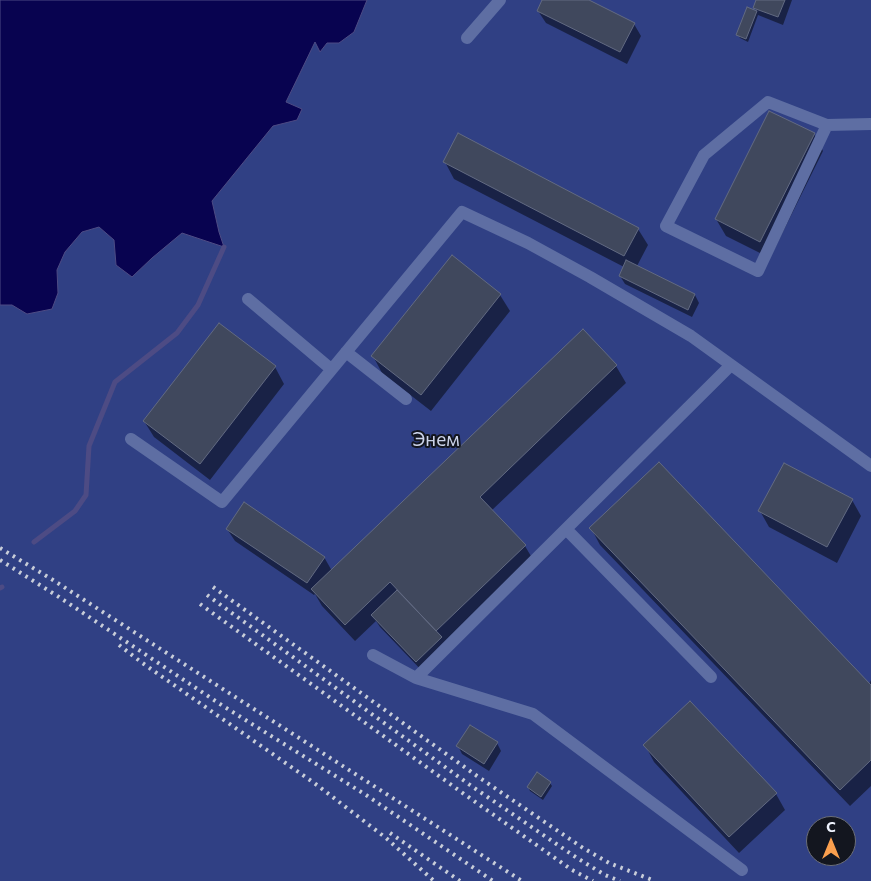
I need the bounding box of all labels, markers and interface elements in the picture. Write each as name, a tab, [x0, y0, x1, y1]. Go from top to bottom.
park label: Энем	[412, 429, 460, 451]
north arrow	[806, 816, 856, 866]
text: С	[826, 818, 836, 835]

